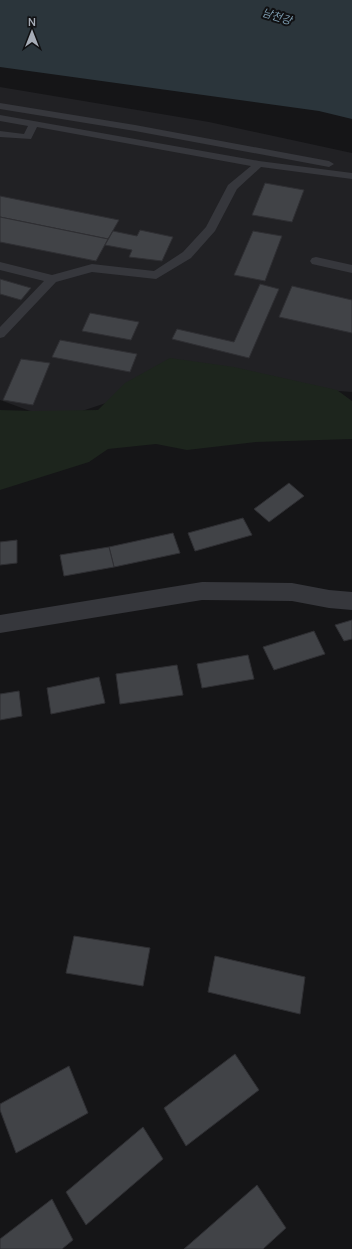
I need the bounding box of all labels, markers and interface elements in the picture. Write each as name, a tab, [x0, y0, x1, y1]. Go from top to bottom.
water label: 남천강	[260, 4, 296, 28]
north arrow	[12, 12, 52, 52]
text: N	[28, 14, 36, 29]

